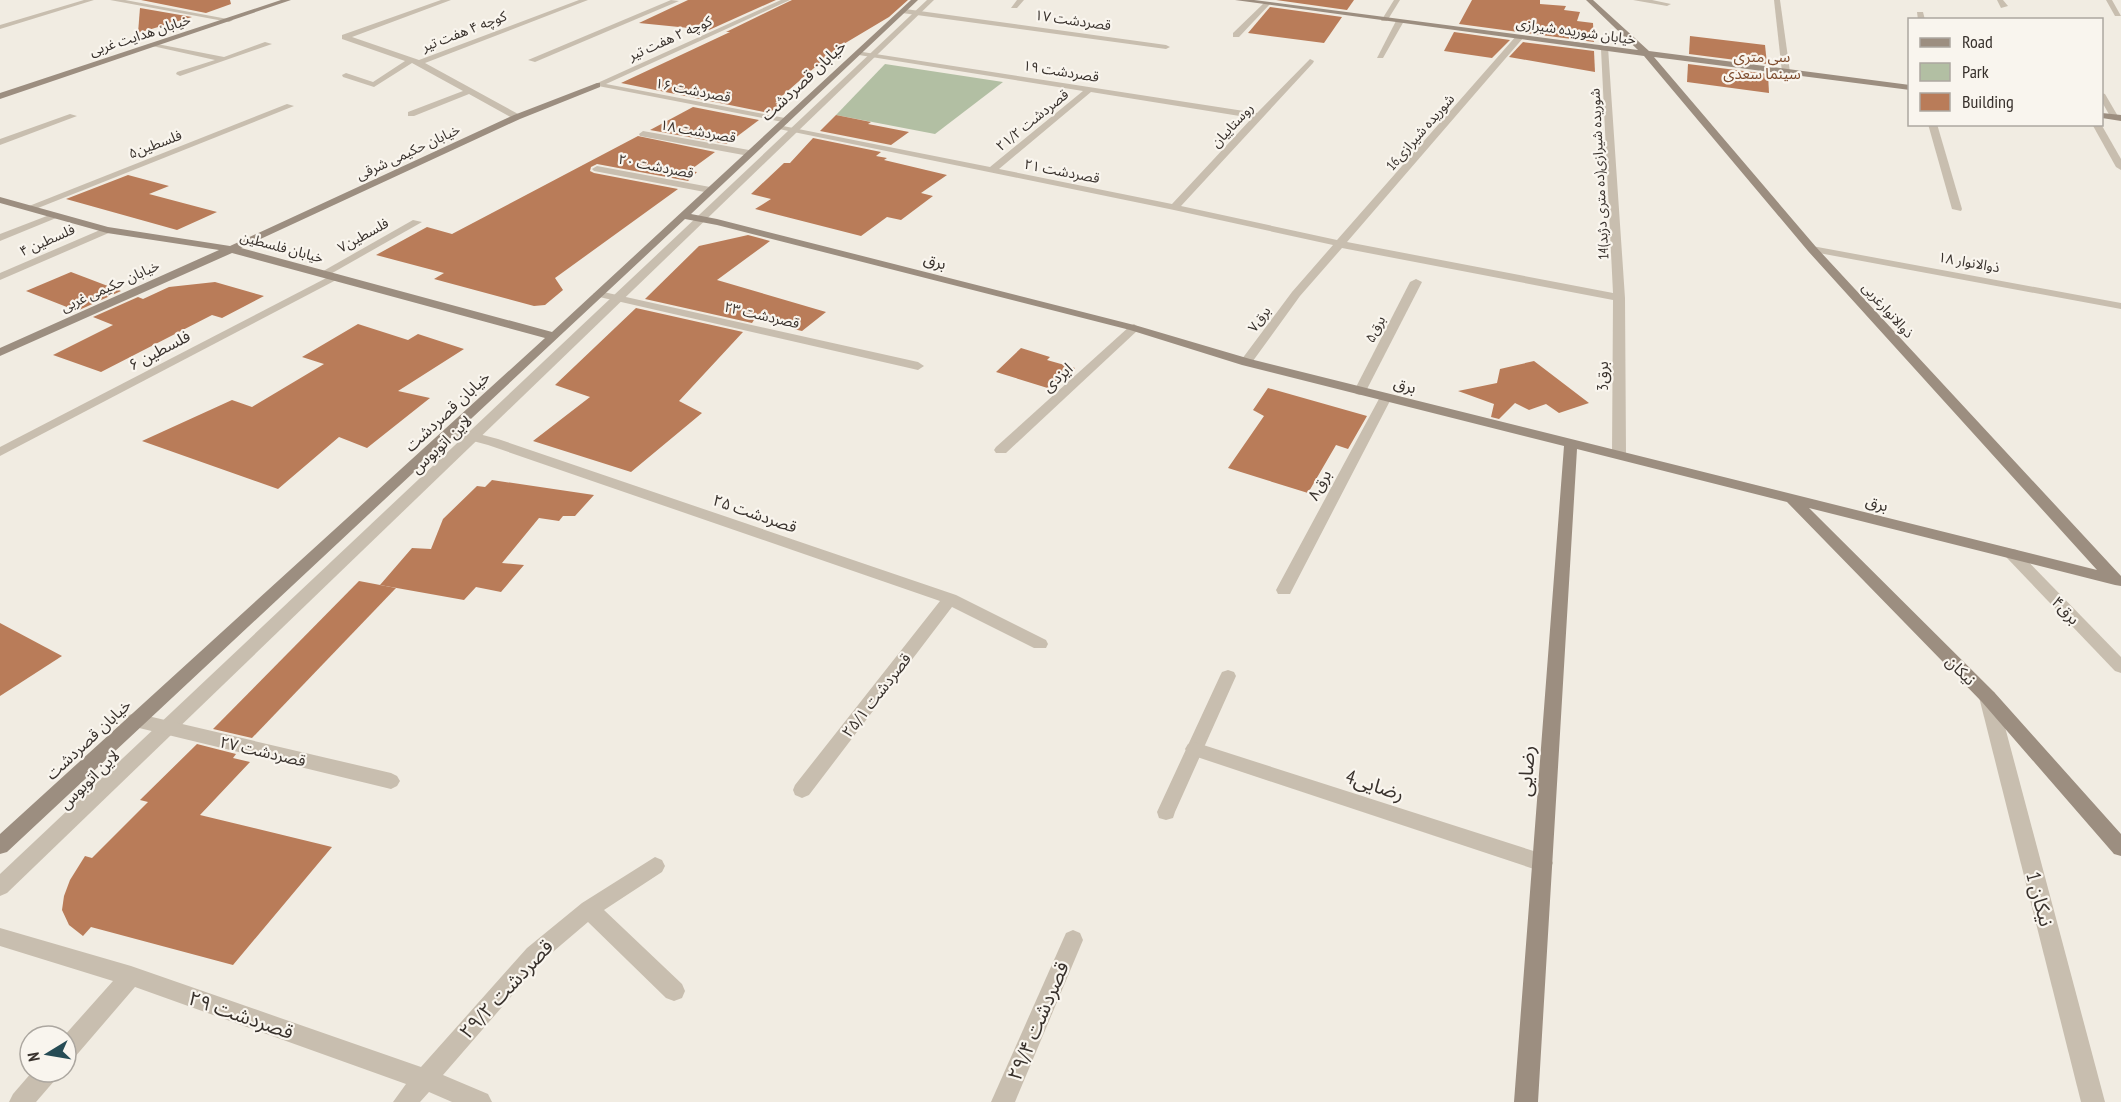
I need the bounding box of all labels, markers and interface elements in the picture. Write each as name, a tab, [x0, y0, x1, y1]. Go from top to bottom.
street label: کوچه ۴ هفت تیر	[418, 6, 510, 57]
street label: قصردشت ۱۷	[1034, 6, 1112, 34]
street label: خیابان هدایت غربی	[87, 10, 193, 60]
street label: کوچه ۲ هفت تیر	[625, 11, 715, 66]
street label: خیابان شوریده شیرازی	[1515, 14, 1637, 48]
legend	[1908, 18, 2103, 126]
text: Road	[1962, 30, 1993, 53]
street label: خیابان قصردشت	[756, 35, 850, 125]
district label: سی متری سینما سعدی	[1723, 47, 1801, 83]
street label: قصردشت ۱۹	[1022, 56, 1100, 86]
text: Park	[1962, 60, 1989, 83]
street label: قصردشت ۱۶	[654, 74, 732, 106]
street label: قصردشت ۲۱/۲	[992, 85, 1072, 155]
street label: 14شوریده شیرازی(ده متری دژبد)	[1586, 88, 1612, 260]
street label: شوریده شیرازی16	[1382, 90, 1458, 174]
text: Building	[1962, 90, 2014, 113]
street label: روستاییان	[1207, 99, 1257, 151]
street label: قصردشت ۱۸	[659, 115, 737, 147]
street label: خیابان حکیمی شرقی	[353, 120, 463, 184]
street label: فلسطین۵	[126, 126, 184, 162]
street label: قصردشت ۲۰	[617, 150, 695, 182]
street label: قصردشت ۲۱	[1023, 155, 1101, 187]
street label: ۷فلسطین	[334, 214, 392, 256]
street label: ۴ فلسطین	[17, 220, 77, 260]
street label: خیابان فلسطین	[238, 227, 326, 267]
street label: ذوالانوار ۱۸	[1937, 248, 2002, 276]
street label: برق	[922, 249, 948, 273]
street label: خیابان حکیمی غربی	[58, 256, 162, 316]
street label: ذوالانوارغربی	[1858, 278, 1918, 342]
street label: قصردشت ۲۳	[723, 298, 801, 332]
street label: برق۷	[1244, 302, 1275, 336]
street label: برق۵	[1361, 312, 1389, 345]
street label: فلسطین ۶	[125, 325, 193, 375]
street label: ایزدی	[1038, 358, 1076, 396]
street label: 3برق	[1592, 361, 1612, 391]
street label: خیابان قصردشت	[400, 366, 494, 456]
street label: برق	[1392, 373, 1418, 397]
street label: لاین اتوبوس	[406, 411, 476, 477]
street label: برق۸	[1303, 466, 1335, 504]
street label: قصردشت ۲۵	[710, 489, 800, 537]
street label: برق	[1864, 491, 1890, 515]
street label: برق۴	[2048, 592, 2084, 628]
street label: قصردشت ۲۵/۱	[837, 649, 915, 741]
street label: نیکان	[1942, 651, 1980, 689]
street label: خیابان قصردشت	[41, 694, 135, 784]
street label: قصردشت ۲۷	[218, 731, 308, 771]
street label: رضایی	[1511, 744, 1541, 798]
street label: لاین اتوبوس	[55, 745, 123, 813]
street label: 4رضایی	[1342, 763, 1408, 807]
street label: نیکان 1	[2020, 869, 2060, 929]
street label: قصردشت ۲۹/۲	[453, 934, 559, 1044]
street label: قصردشت ۲۹/۴	[1001, 958, 1075, 1084]
street label: قصردشت ۲۹	[185, 985, 297, 1045]
north arrow	[18, 1024, 78, 1084]
text: N	[23, 1051, 44, 1063]

